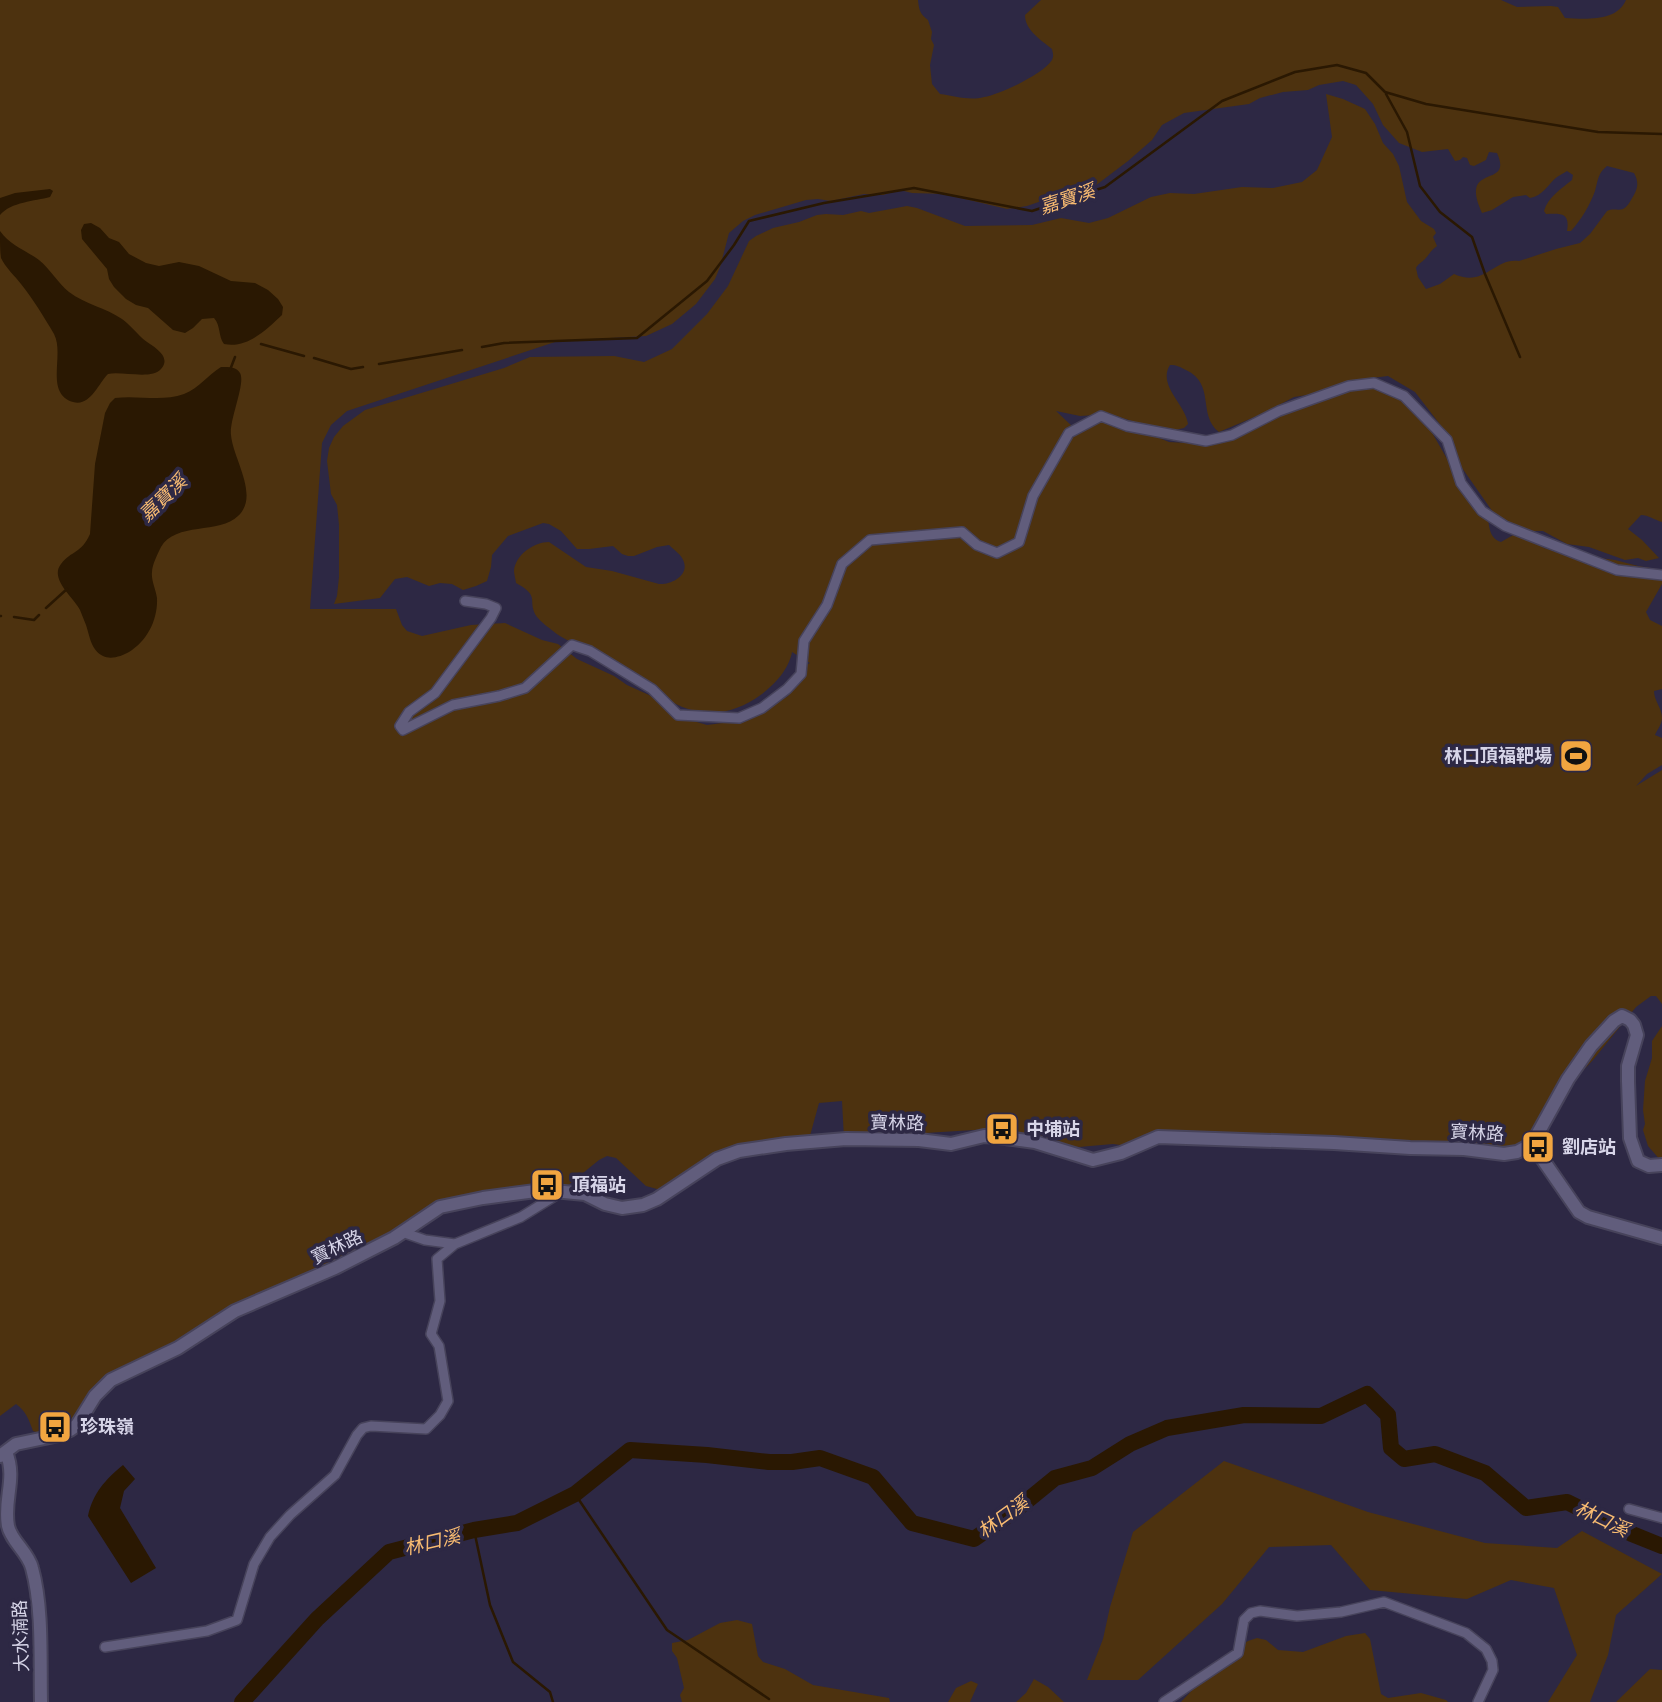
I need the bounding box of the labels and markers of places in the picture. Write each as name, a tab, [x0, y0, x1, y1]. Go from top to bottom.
sports icon: 林口頂福靶場	[1557, 737, 1595, 775]
place label: 林口頂福靶場	[1444, 746, 1552, 766]
bus stop icon: 中埔站	[983, 1110, 1021, 1148]
place label: 中埔站	[1026, 1119, 1080, 1139]
bus stop icon: 劉店站	[1519, 1128, 1557, 1166]
place label: 劉店站	[1562, 1137, 1616, 1157]
bus stop icon: 頂福站	[528, 1166, 566, 1204]
place label: 頂福站	[572, 1175, 626, 1195]
bus stop icon: 珍珠嶺	[36, 1408, 74, 1446]
place label: 珍珠嶺	[80, 1416, 134, 1437]

